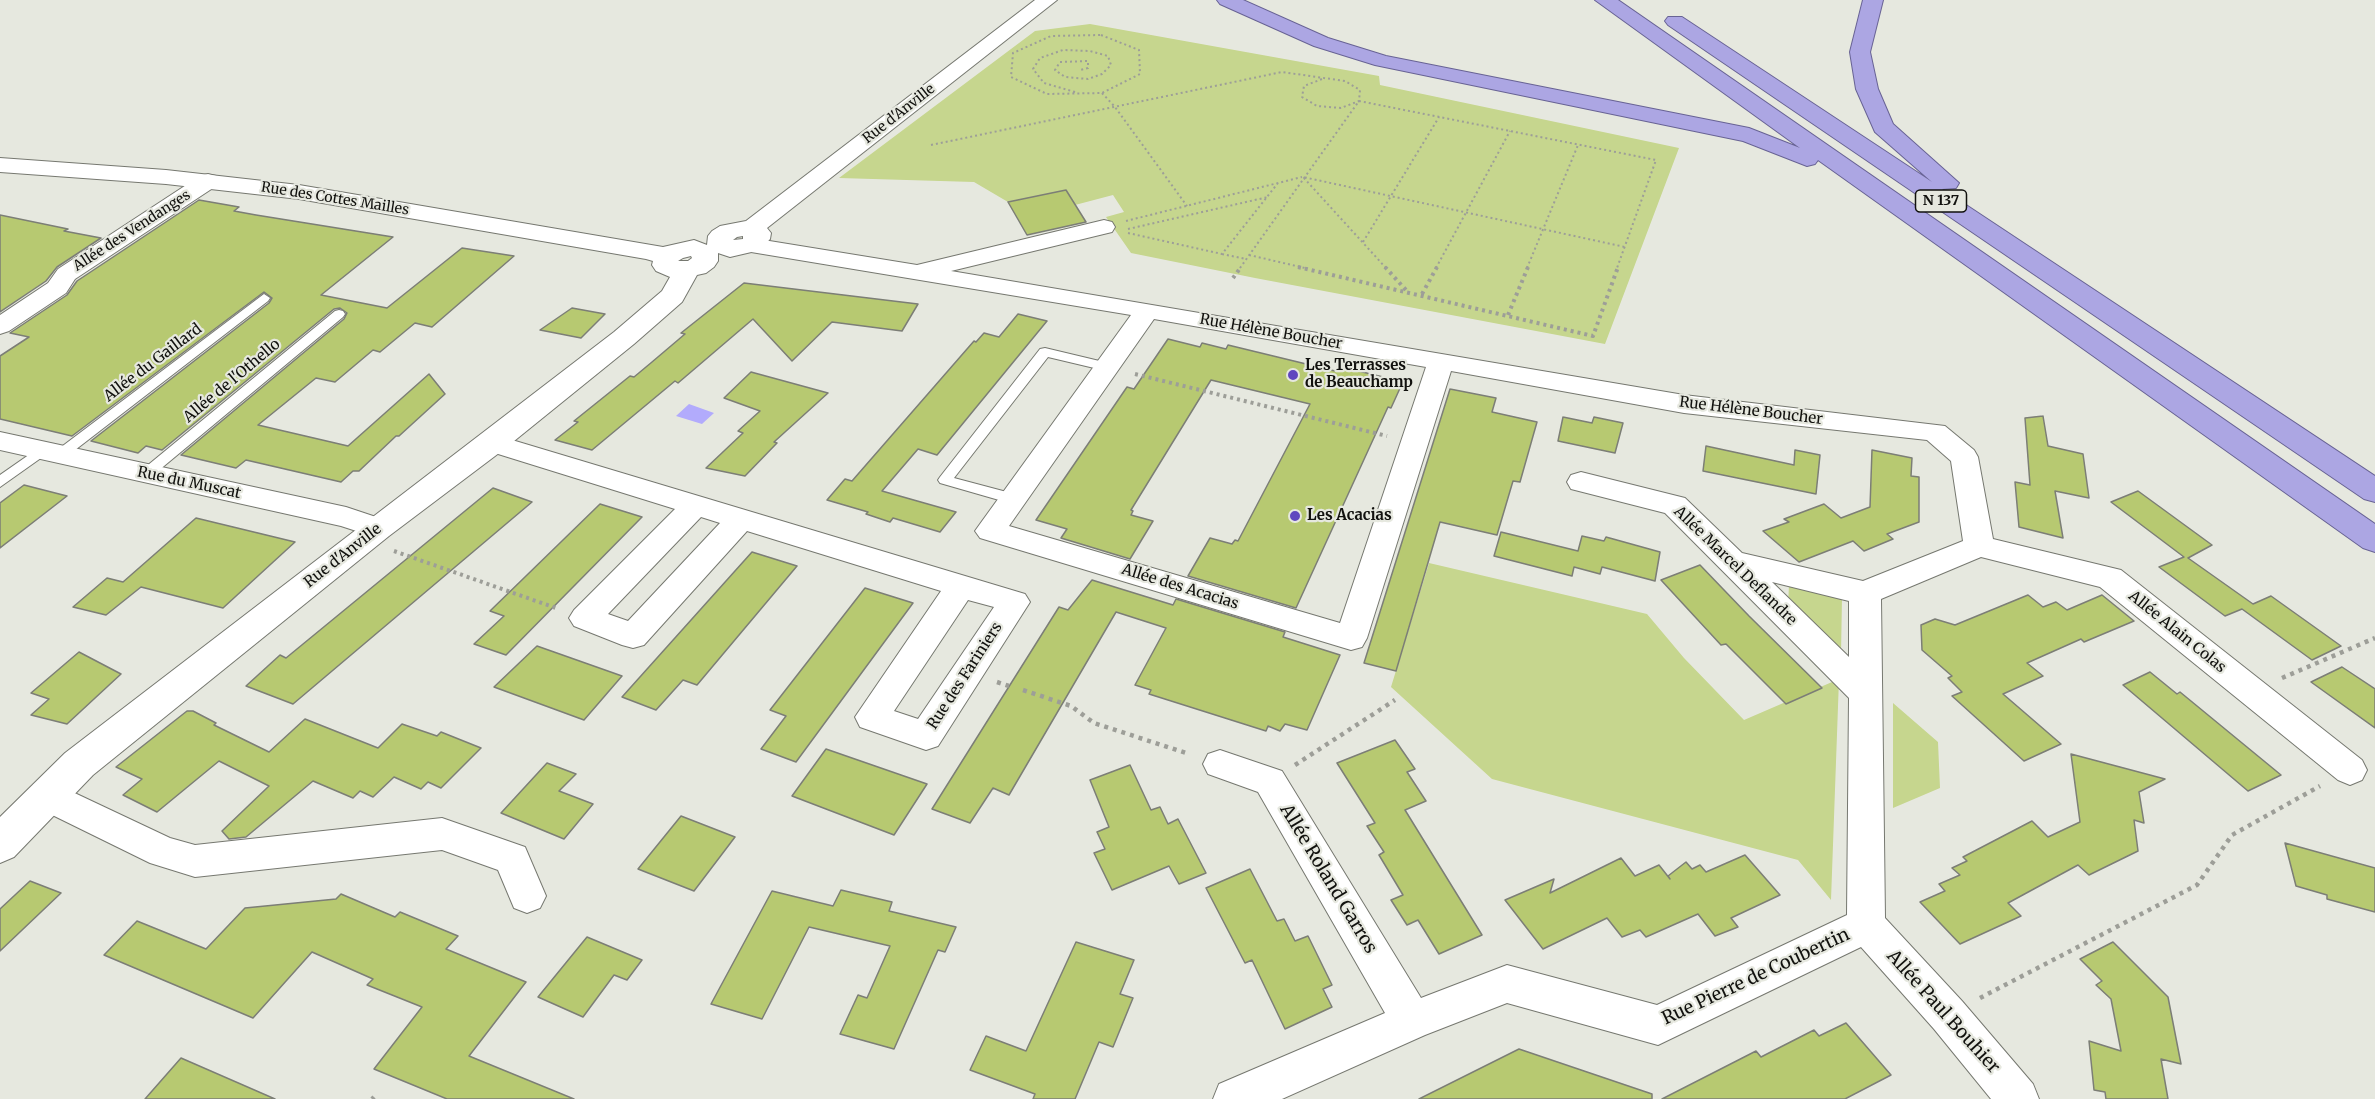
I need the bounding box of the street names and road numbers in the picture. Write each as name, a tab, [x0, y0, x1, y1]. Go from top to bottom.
street label: Rue d'Anville	[860, 81, 938, 147]
street label: Rue des Cottes Mailles	[260, 179, 410, 219]
street label: Allée des Vendanges	[70, 187, 194, 275]
road number: N 137	[1916, 190, 1966, 212]
street label: Rue Hélène Boucher	[1198, 311, 1344, 353]
street label: Allée du Gaillard	[100, 320, 206, 406]
street label: Allée de l'Othello	[180, 335, 284, 427]
street label: Rue Hélène Boucher	[1678, 393, 1824, 429]
street label: Rue du Muscat	[136, 463, 242, 503]
street label: Allée Marcel Deflandre	[1670, 503, 1800, 629]
street label: Rue d'Anville	[301, 520, 385, 592]
street label: Allée des Acacias	[1119, 561, 1241, 613]
street label: Allée Alain Colas	[2125, 587, 2229, 677]
street label: Rue des Fariniers	[924, 619, 1006, 733]
street label: Allée Roland Garros	[1275, 800, 1381, 958]
street label: Rue Pierre de Coubertin	[1659, 924, 1853, 1030]
street label: Allée Paul Bouhier	[1882, 946, 2004, 1078]

